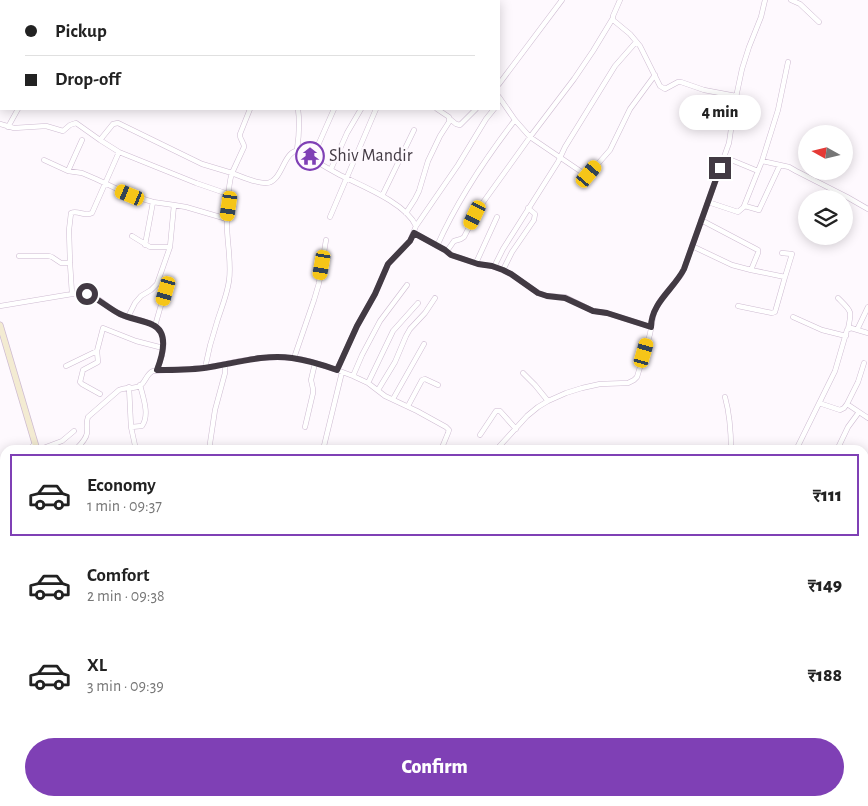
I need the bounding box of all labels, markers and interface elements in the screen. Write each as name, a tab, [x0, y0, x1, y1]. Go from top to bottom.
text: Pickup	[55, 22, 107, 41]
text: Drop-off	[55, 70, 120, 89]
callout: 4 min	[679, 96, 761, 130]
text: 4 min	[702, 104, 738, 120]
north arrow	[798, 125, 852, 180]
map controls	[798, 125, 853, 245]
temple icon: Shiv Mandir	[295, 141, 325, 171]
place label: Shiv Mandir	[329, 147, 413, 165]
route end	[709, 157, 731, 179]
car	[573, 158, 604, 190]
car	[113, 182, 146, 208]
car	[219, 190, 238, 222]
button: layers	[798, 190, 853, 245]
car	[461, 198, 488, 232]
car	[312, 249, 331, 281]
car	[154, 275, 177, 307]
route start	[76, 283, 98, 305]
car	[632, 337, 655, 369]
icon: car	[27, 473, 72, 518]
text: Economy	[87, 476, 156, 495]
text: ₹111	[813, 486, 842, 505]
text: 1 min · 09:37	[87, 498, 162, 514]
icon: car	[27, 563, 72, 608]
text: Comfort	[87, 566, 149, 585]
text: ₹149	[808, 576, 842, 595]
text: 2 min · 09:38	[87, 588, 165, 604]
icon: car	[27, 653, 72, 698]
text: XL	[87, 656, 107, 675]
text: ₹188	[808, 666, 842, 685]
text: 3 min · 09:39	[87, 678, 164, 694]
button: Confirm	[25, 738, 844, 796]

